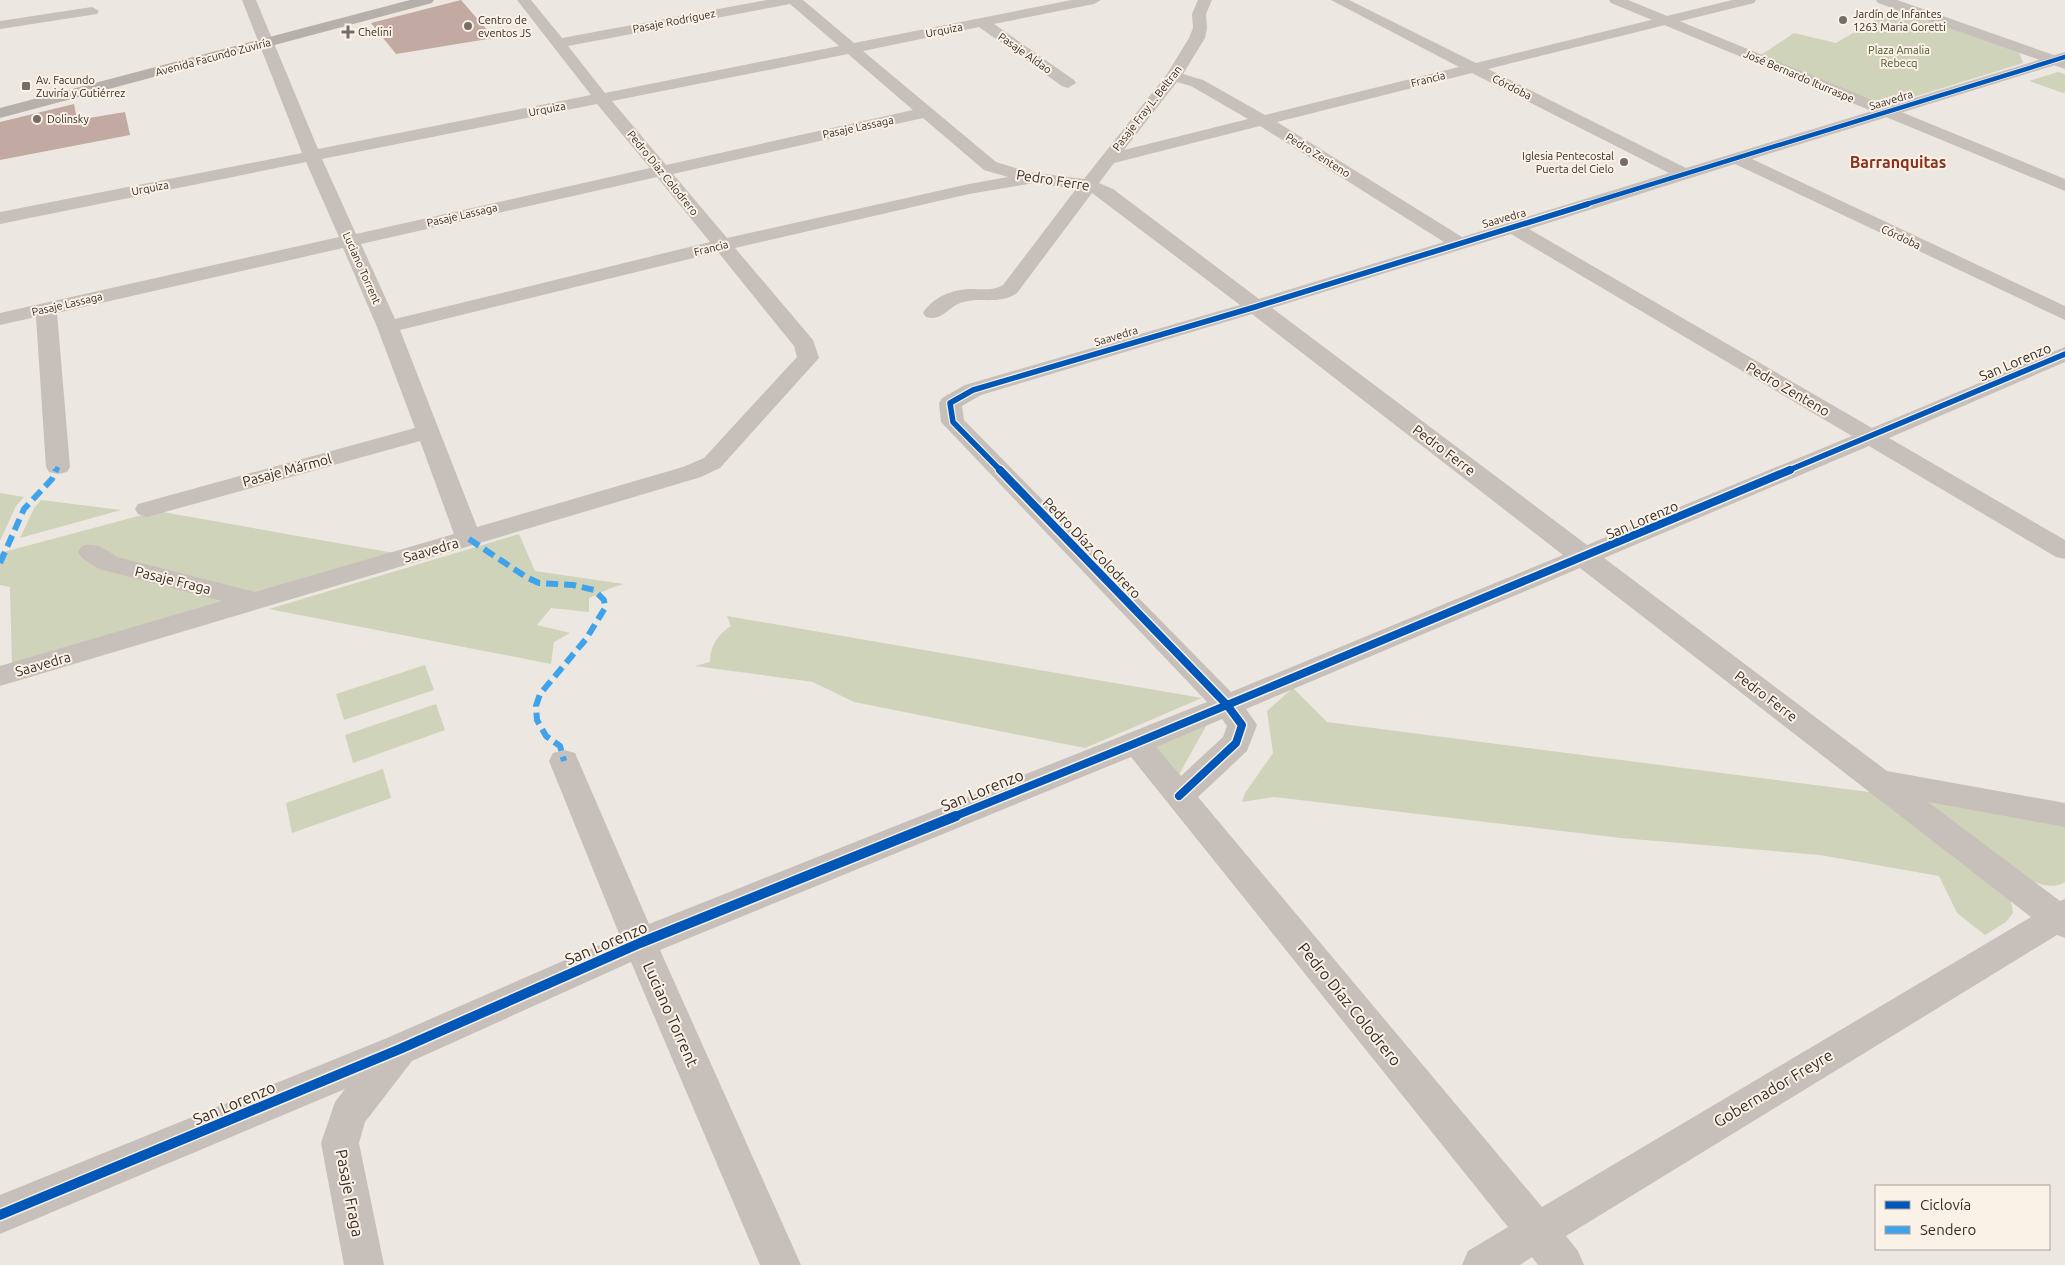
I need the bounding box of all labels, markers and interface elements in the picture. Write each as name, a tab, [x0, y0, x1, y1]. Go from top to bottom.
street label: Pasaje Rodríguez	[632, 7, 716, 35]
place label: Jardín de Infantes 1263 Maria Goretti	[1853, 8, 1946, 33]
place label: Centro de eventos JS	[478, 14, 531, 39]
marker: Jardín de Infantes 1263 Maria Goretti	[1837, 14, 1849, 26]
marker: Centro de eventos JS	[462, 20, 474, 32]
street label: Urquiza	[924, 21, 964, 39]
marker: Chelini	[342, 26, 354, 38]
place label: Chelini	[358, 26, 392, 38]
street label: Pasaje Aldao	[996, 30, 1054, 76]
street label: Avenida Facundo Zuviría	[154, 36, 272, 78]
park label: Plaza Amalia Rebecq	[1868, 44, 1930, 69]
street label: José Bernardo Iturraspe	[1742, 47, 1856, 105]
street label: Pasaje Fray L. Beltran	[1110, 63, 1184, 153]
street label: Francia	[1410, 69, 1446, 89]
street label: Córdoba	[1490, 72, 1534, 102]
place label: Av. Facundo Zuviría y Gutiérrez	[36, 74, 125, 99]
marker: Av. Facundo Zuviría y Gutiérrez	[20, 80, 32, 92]
street label: Saavedra	[1868, 88, 1914, 112]
street label: Urquiza	[527, 100, 567, 118]
marker: Dolinsky	[31, 113, 43, 125]
place label: Dolinsky	[47, 113, 89, 125]
street label: Pasaje Lassaga	[821, 114, 895, 140]
street label: Pedro Díaz Colodrero	[625, 128, 701, 218]
street label: Pedro Zenteno	[1284, 130, 1352, 180]
place label: Iglesia Pentecostal Puerta del Cielo	[1522, 150, 1614, 175]
district label: Barranquitas	[1850, 153, 1946, 171]
marker: Iglesia Pentecostal Puerta del Cielo	[1618, 156, 1630, 168]
street label: Pedro Ferre	[1015, 166, 1091, 194]
street label: Urquiza	[130, 179, 170, 197]
street label: Pasaje Lassaga	[425, 201, 499, 229]
street label: Saavedra	[1481, 206, 1527, 230]
street label: Córdoba	[1879, 223, 1923, 251]
street label: Luciano Torrent	[341, 230, 384, 306]
street label: Francia	[693, 238, 729, 258]
street label: Pasaje Lassaga	[30, 290, 104, 318]
street label: Saavedra	[1093, 324, 1139, 348]
street label: San Lorenzo	[1977, 340, 2053, 384]
street label: Pedro Zenteno	[1743, 359, 1833, 419]
street label: Pedro Ferre	[1410, 421, 1478, 479]
street label: Pasaje Mármol	[241, 450, 334, 490]
street label: Pedro Díaz Colodrero	[1040, 494, 1144, 602]
street label: San Lorenzo	[1604, 498, 1680, 542]
street label: Saavedra	[401, 534, 461, 566]
street label: Pasaje Fraga	[133, 563, 213, 597]
street label: Saavedra	[13, 648, 73, 680]
street label: Pedro Ferre	[1732, 667, 1800, 725]
street label: San Lorenzo	[938, 765, 1026, 815]
street label: San Lorenzo	[562, 918, 650, 968]
street label: Pedro Díaz Colodrero	[1295, 939, 1405, 1069]
street label: Luciano Torrent	[640, 959, 702, 1070]
street label: Gobernador Freyre	[1710, 1045, 1836, 1131]
street label: San Lorenzo	[190, 1078, 278, 1128]
street label: Pasaje Fraga	[333, 1148, 367, 1238]
legend	[1875, 1185, 2050, 1250]
text: Ciclovía	[1920, 1196, 1971, 1213]
text: Sendero	[1920, 1221, 1976, 1238]

